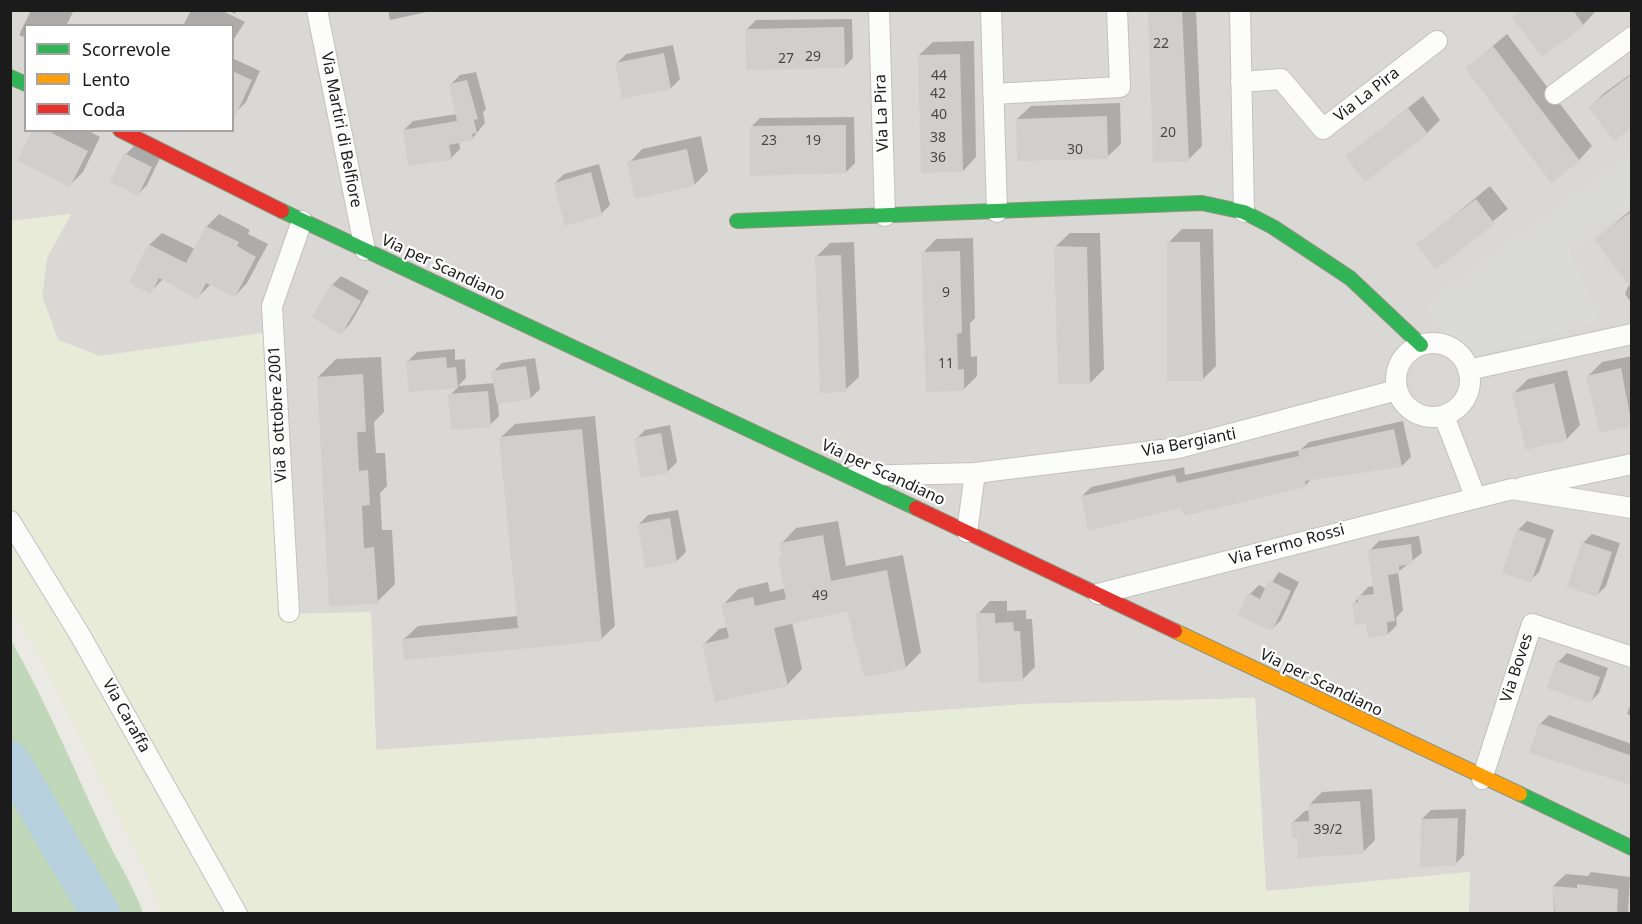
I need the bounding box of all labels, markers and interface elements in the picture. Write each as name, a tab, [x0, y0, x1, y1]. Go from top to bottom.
legend	[24, 24, 234, 132]
house number: 22	[1153, 36, 1169, 52]
text: Scorrevole	[82, 37, 171, 61]
house number: 29	[805, 49, 821, 65]
street label: Via Martiri di Belfiore	[316, 51, 366, 209]
house number: 27	[778, 51, 794, 67]
street label: Via La Pira	[1331, 64, 1403, 126]
text: Lento	[82, 67, 130, 91]
house number: 44	[931, 68, 947, 84]
street label: Via La Pira	[871, 74, 893, 152]
house number: 42	[930, 86, 946, 102]
text: Coda	[82, 97, 125, 121]
house number: 40	[931, 107, 947, 123]
house number: 20	[1160, 125, 1176, 141]
house number: 38	[930, 130, 946, 146]
house number: 23	[761, 133, 777, 149]
house number: 19	[805, 133, 821, 149]
house number: 30	[1067, 142, 1083, 158]
house number: 36	[930, 150, 946, 166]
street label: Via per Scandiano	[378, 231, 508, 305]
house number: 9	[942, 285, 950, 301]
street label: Via 8 ottobre 2001	[265, 345, 291, 483]
house number: 11	[938, 356, 954, 372]
street label: Via Bergianti	[1140, 424, 1238, 462]
street label: Via per Scandiano	[818, 436, 948, 510]
street label: Via Fermo Rossi	[1227, 520, 1347, 570]
house number: 49	[812, 588, 828, 604]
street label: Via Boves	[1497, 631, 1537, 705]
street label: Via per Scandiano	[1256, 645, 1386, 721]
street label: Via Caraffa	[98, 676, 154, 756]
house number: 39/2	[1313, 822, 1343, 838]

